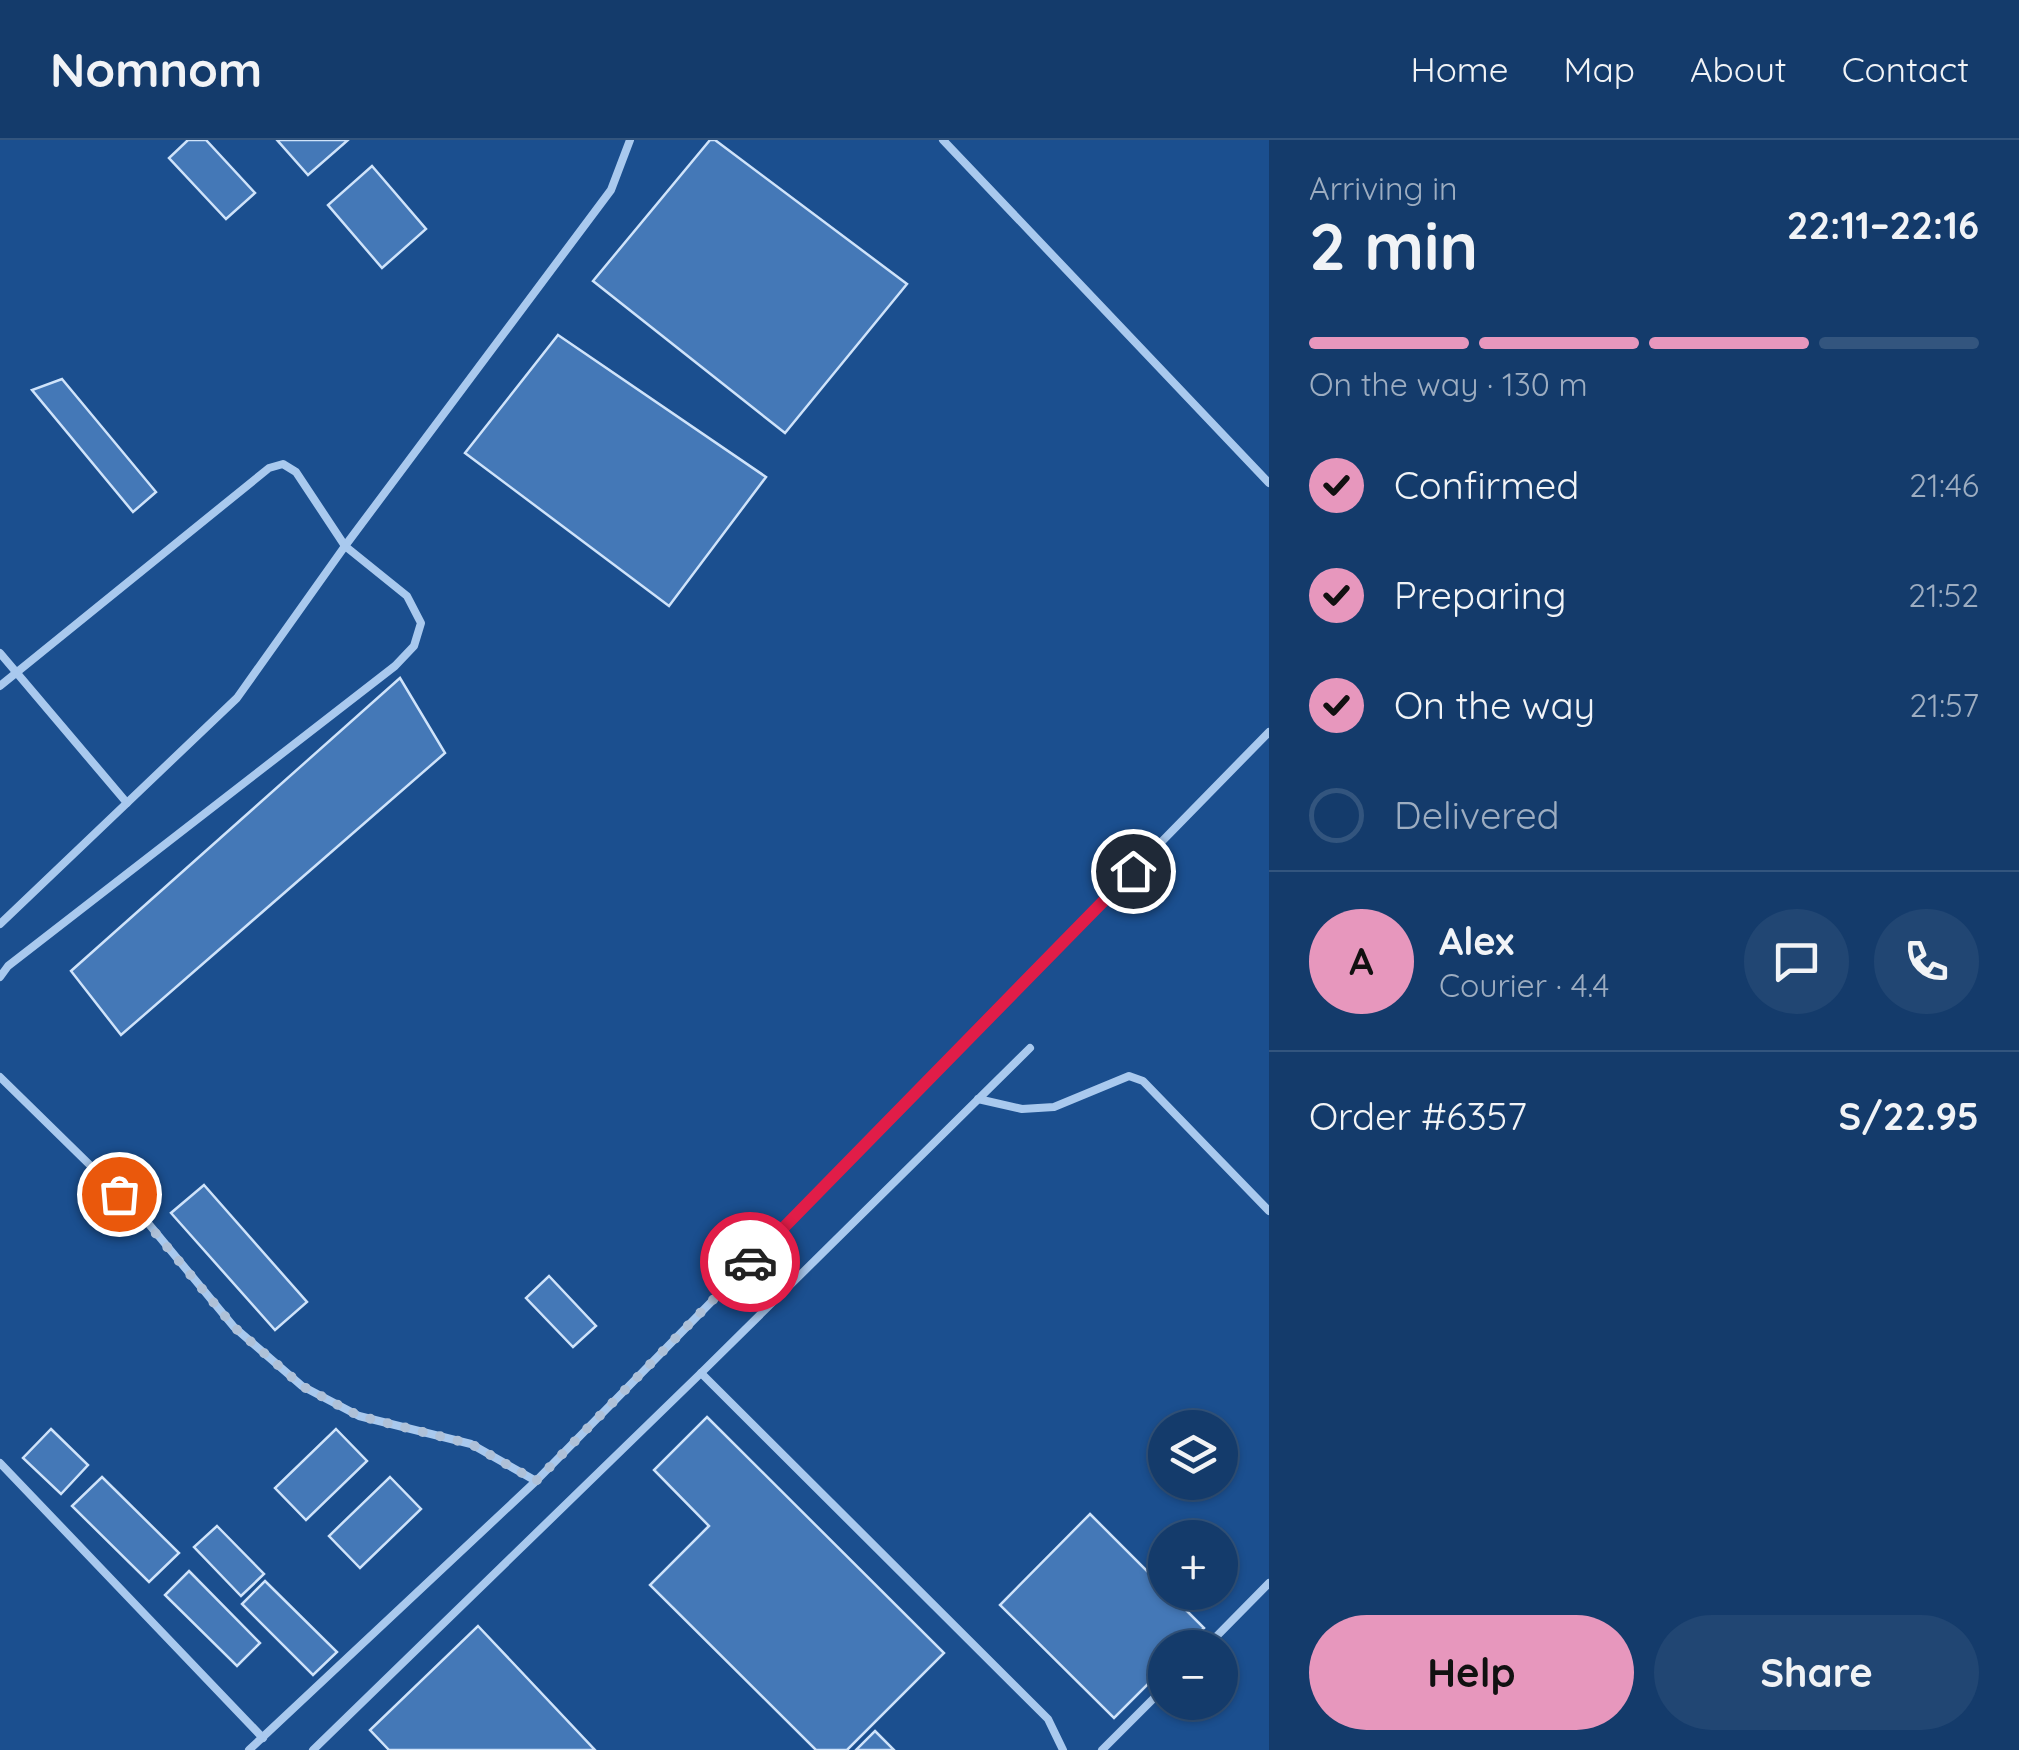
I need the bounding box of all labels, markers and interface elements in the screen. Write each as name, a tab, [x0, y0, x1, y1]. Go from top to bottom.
text: Nomnom	[50, 39, 262, 99]
text: Home	[1411, 47, 1509, 91]
text: Map	[1564, 47, 1635, 91]
text: About	[1690, 47, 1787, 91]
text: Contact	[1842, 47, 1969, 91]
text: Arriving in	[1309, 168, 1458, 208]
text: 22:11–22:16	[1787, 201, 1979, 249]
text: 2 min	[1309, 205, 1478, 286]
text: On the way · 130 m	[1309, 364, 1588, 404]
icon: check	[1309, 458, 1364, 513]
text: Confirmed	[1394, 461, 1579, 509]
text: 21:46	[1909, 465, 1979, 505]
icon: check	[1309, 568, 1364, 623]
text: Preparing	[1394, 571, 1566, 619]
text: 21:52	[1908, 575, 1979, 615]
icon: check	[1309, 678, 1364, 733]
text: On the way	[1394, 681, 1595, 729]
text: 21:57	[1910, 685, 1979, 725]
text: Delivered	[1394, 791, 1560, 839]
pin	[1091, 829, 1176, 914]
icon: home	[1106, 844, 1161, 899]
button: chat	[1744, 909, 1849, 1014]
button: phone	[1874, 909, 1979, 1014]
text: Alex	[1439, 917, 1514, 965]
text: A	[1349, 937, 1374, 985]
text: Courier · 4.4	[1439, 965, 1609, 1005]
text: Order #6357	[1309, 1092, 1527, 1140]
text: S/22.95	[1839, 1092, 1979, 1140]
pin	[77, 1152, 162, 1237]
icon: bag	[92, 1167, 147, 1222]
courier	[700, 1212, 800, 1312]
icon: car	[723, 1235, 778, 1290]
map controls	[1148, 1410, 1238, 1720]
button: layers	[1148, 1410, 1238, 1500]
button: +	[1148, 1520, 1238, 1610]
button: Help	[1309, 1615, 1634, 1730]
button: Share	[1654, 1615, 1979, 1730]
button: −	[1148, 1630, 1238, 1720]

